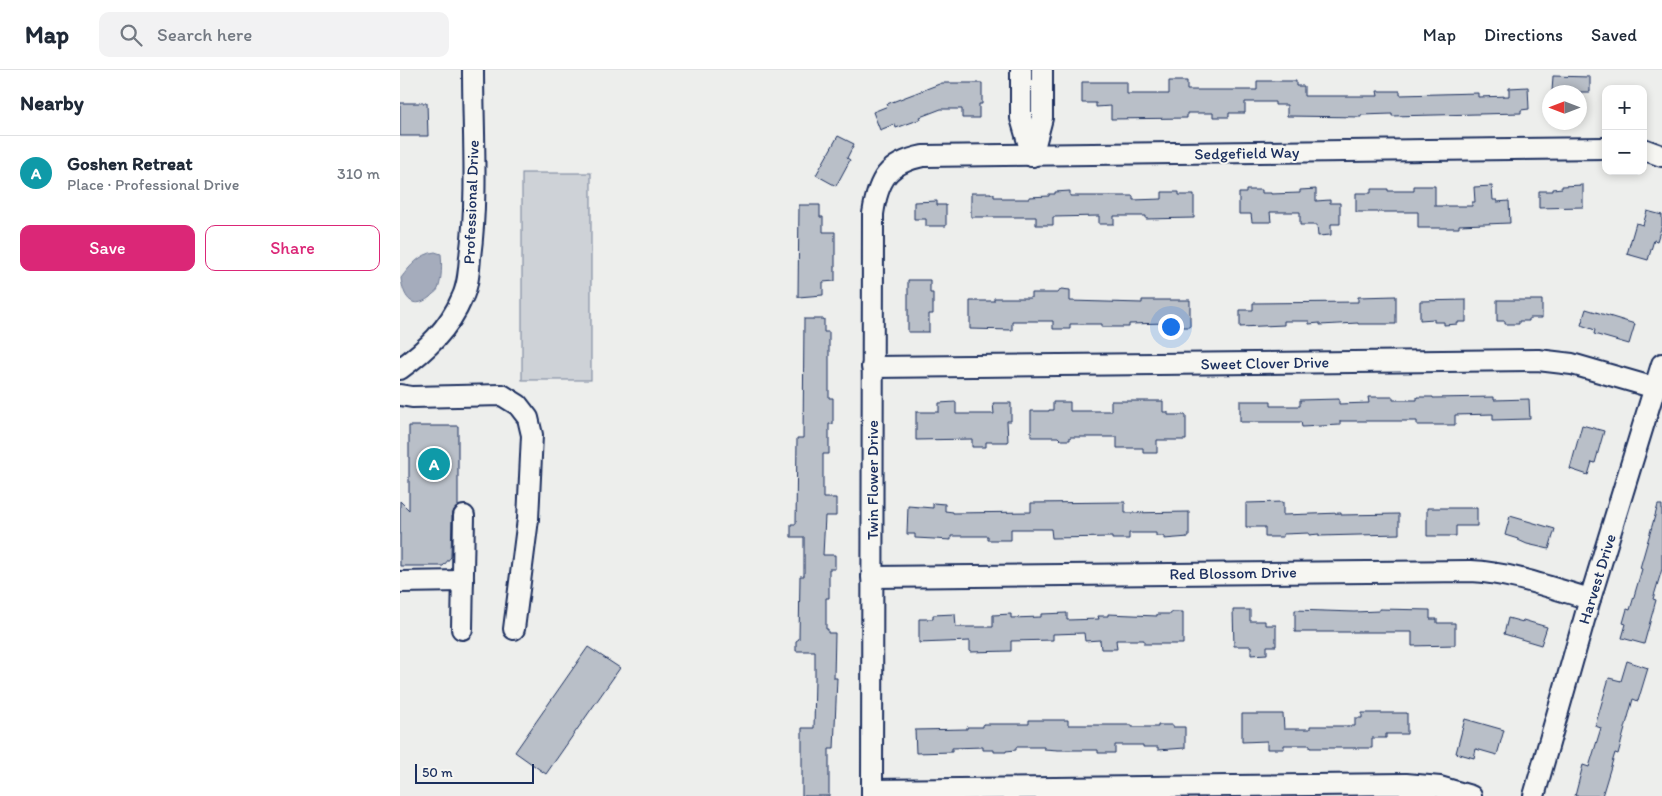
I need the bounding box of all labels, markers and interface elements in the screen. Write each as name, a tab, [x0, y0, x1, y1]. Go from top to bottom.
search box	[99, 12, 449, 57]
text: Map	[25, 20, 69, 49]
icon: search	[117, 21, 145, 49]
text: Search here	[157, 23, 252, 46]
text: Map	[1423, 24, 1456, 46]
text: Directions	[1484, 24, 1563, 46]
text: Saved	[1591, 24, 1637, 46]
north arrow	[1542, 85, 1587, 130]
map controls	[1602, 85, 1647, 175]
button: +	[1602, 85, 1647, 130]
text: Nearby	[20, 90, 84, 115]
button: −	[1602, 130, 1647, 175]
street label: Professional Drive	[459, 139, 483, 265]
street label: Sedgefield Way	[1194, 143, 1300, 163]
text: Goshen Retreat	[67, 152, 193, 175]
text: A	[31, 164, 41, 183]
text: 310 m	[337, 164, 380, 183]
text: Place · Professional Drive	[67, 175, 239, 194]
button: Save	[20, 225, 195, 271]
button: Share	[205, 225, 380, 271]
your location	[1158, 314, 1184, 340]
street label: Sweet Clover Drive	[1201, 352, 1330, 374]
street label: Twin Flower Drive	[863, 420, 882, 540]
pin: A	[418, 445, 450, 483]
street label: Harvest Drive	[1574, 532, 1620, 626]
street label: Red Blossom Drive	[1169, 562, 1297, 584]
scale bar	[415, 761, 534, 784]
text: 50 m	[422, 764, 453, 781]

